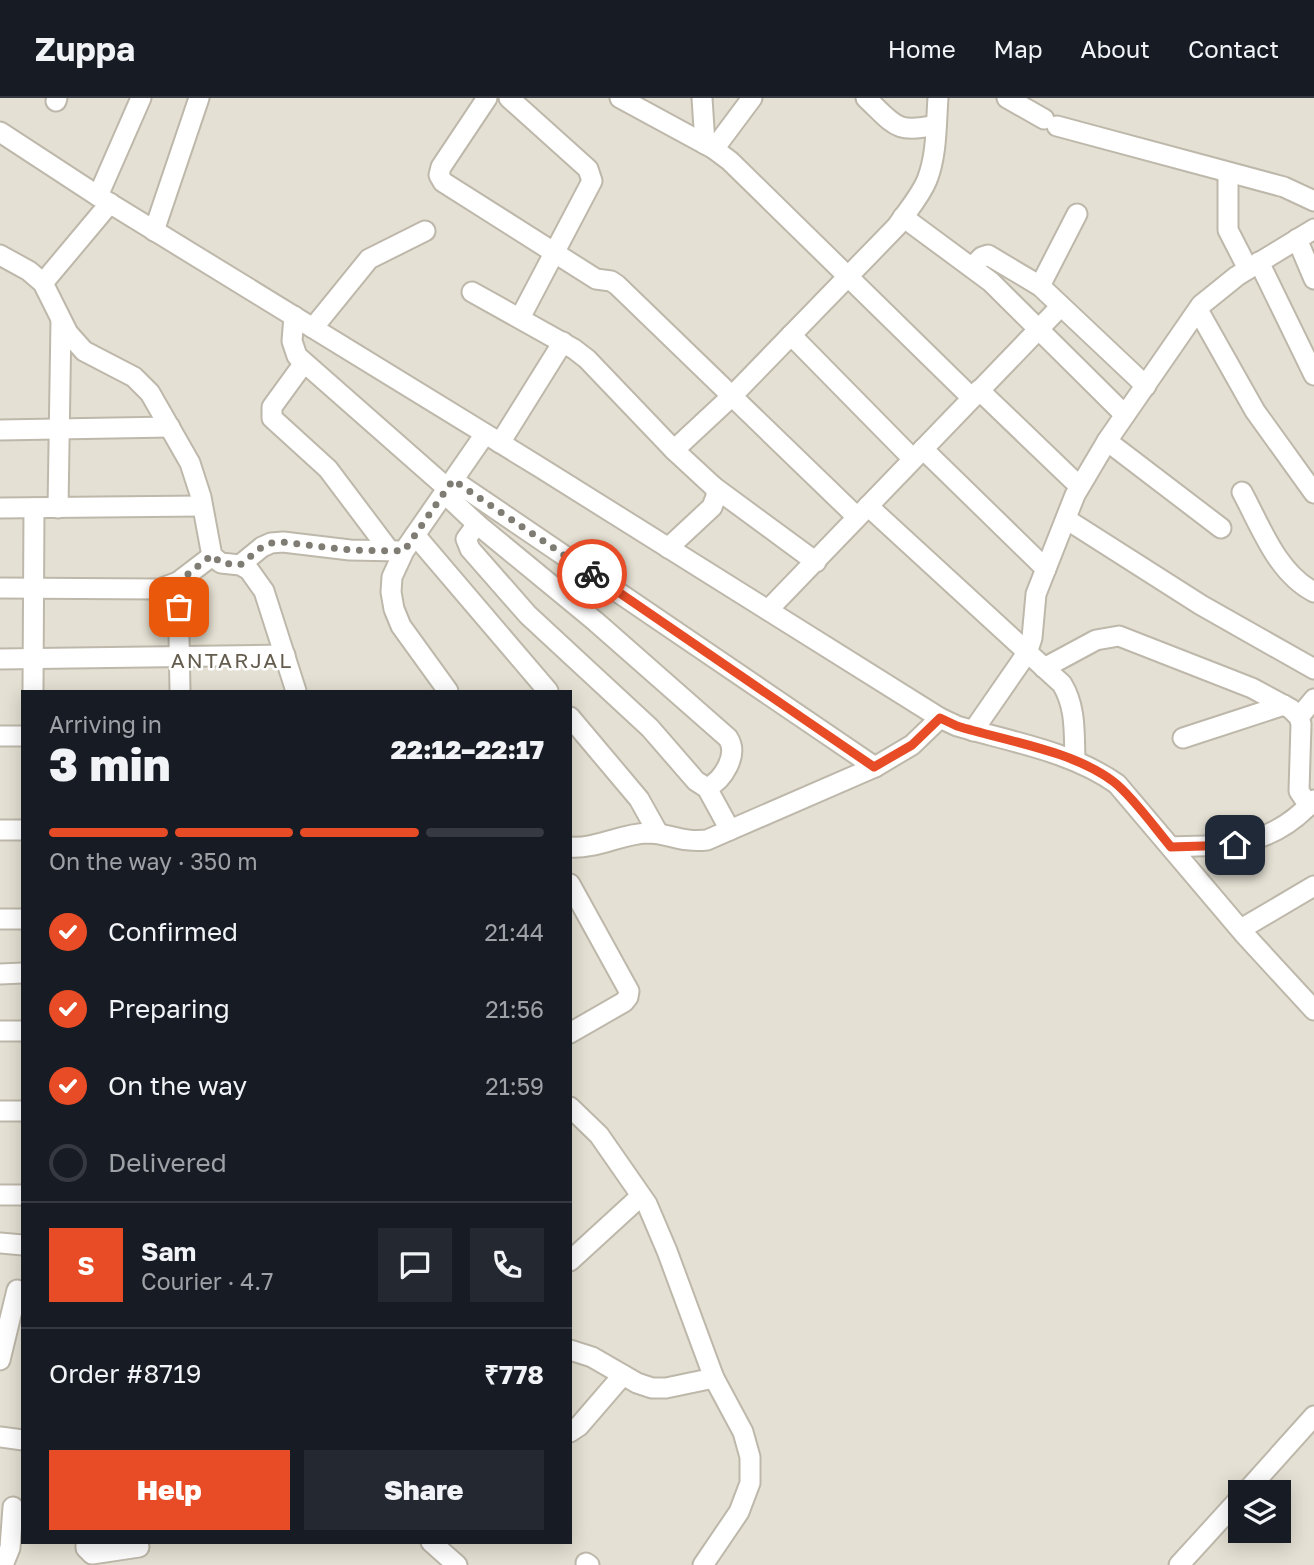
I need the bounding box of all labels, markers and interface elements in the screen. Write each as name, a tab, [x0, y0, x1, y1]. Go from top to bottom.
text: Zuppa	[35, 29, 135, 68]
text: Home	[888, 34, 956, 63]
text: Map	[994, 34, 1043, 63]
text: About	[1081, 34, 1150, 63]
text: Contact	[1188, 34, 1279, 63]
courier	[557, 539, 627, 609]
icon: bike	[573, 555, 611, 593]
pin	[149, 577, 209, 637]
icon: bag	[160, 588, 198, 626]
district label: ANTARJAL	[171, 647, 293, 673]
text: Arriving in	[49, 710, 162, 738]
text: 22:12–22:17	[391, 734, 544, 765]
text: 3 min	[49, 736, 171, 791]
pin	[1205, 815, 1265, 875]
icon: home	[1216, 826, 1254, 864]
text: On the way · 350 m	[49, 847, 258, 875]
icon: check	[49, 913, 87, 951]
text: Confirmed	[108, 916, 238, 947]
text: 21:44	[485, 918, 544, 946]
icon: check	[49, 990, 87, 1028]
text: Preparing	[108, 993, 230, 1024]
text: 21:56	[485, 995, 544, 1023]
icon: check	[49, 1067, 87, 1105]
text: On the way	[108, 1070, 247, 1101]
text: 21:59	[485, 1072, 544, 1100]
text: Delivered	[108, 1147, 227, 1178]
button: chat	[378, 1228, 452, 1302]
button: phone	[470, 1228, 544, 1302]
text: Sam	[141, 1236, 196, 1267]
text: S	[77, 1250, 95, 1281]
text: Courier · 4.7	[141, 1267, 273, 1295]
text: Order #8719	[49, 1358, 202, 1389]
text: ₹778	[484, 1359, 544, 1390]
button: Help	[49, 1450, 290, 1530]
button: Share	[304, 1450, 544, 1530]
map controls	[1228, 1480, 1291, 1543]
button: layers	[1228, 1480, 1291, 1543]

